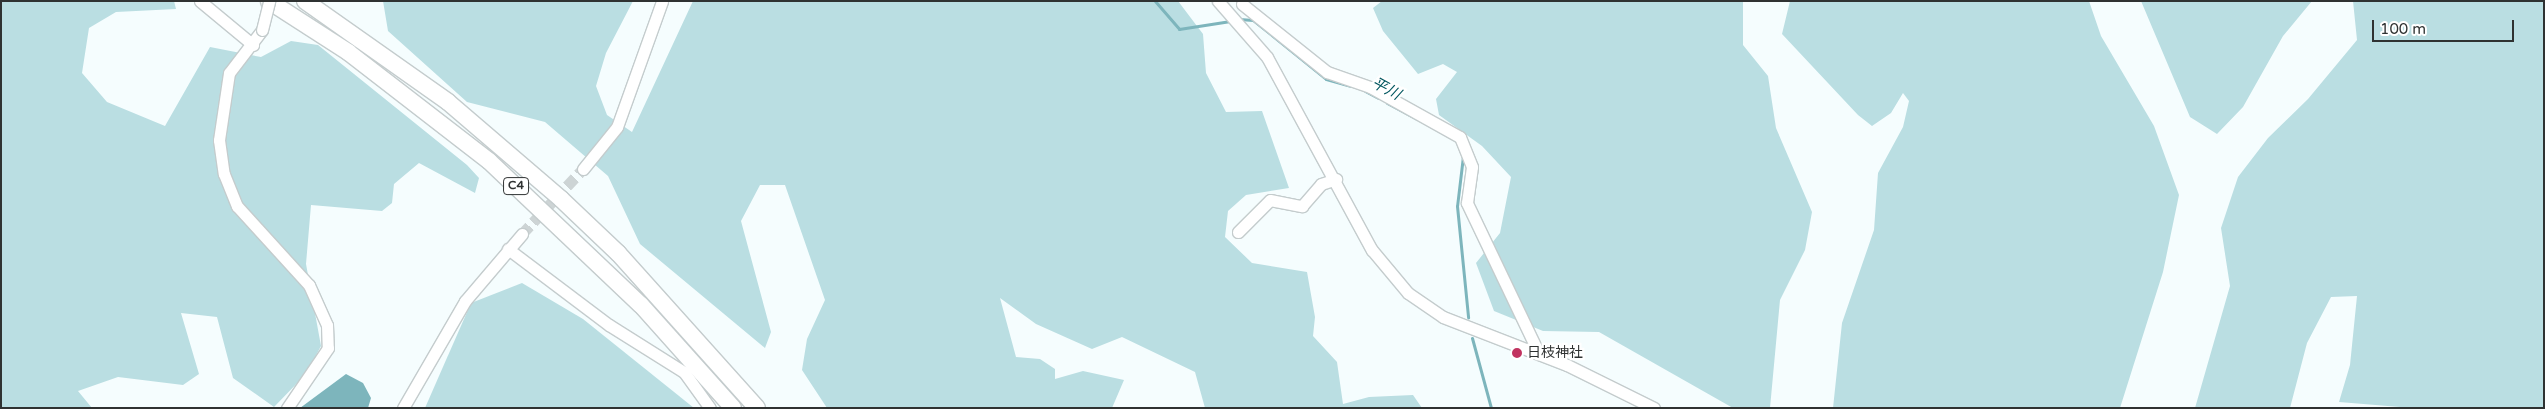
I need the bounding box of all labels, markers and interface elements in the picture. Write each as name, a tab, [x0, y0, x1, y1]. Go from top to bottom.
scale bar	[2375, 10, 2518, 42]
text: 100 m	[2380, 20, 2426, 38]
water label: 平川	[1369, 74, 1403, 104]
road number: C4	[502, 177, 530, 196]
place label: 日枝神社	[1527, 345, 1583, 361]
marker: 日枝神社	[1511, 347, 1523, 359]

